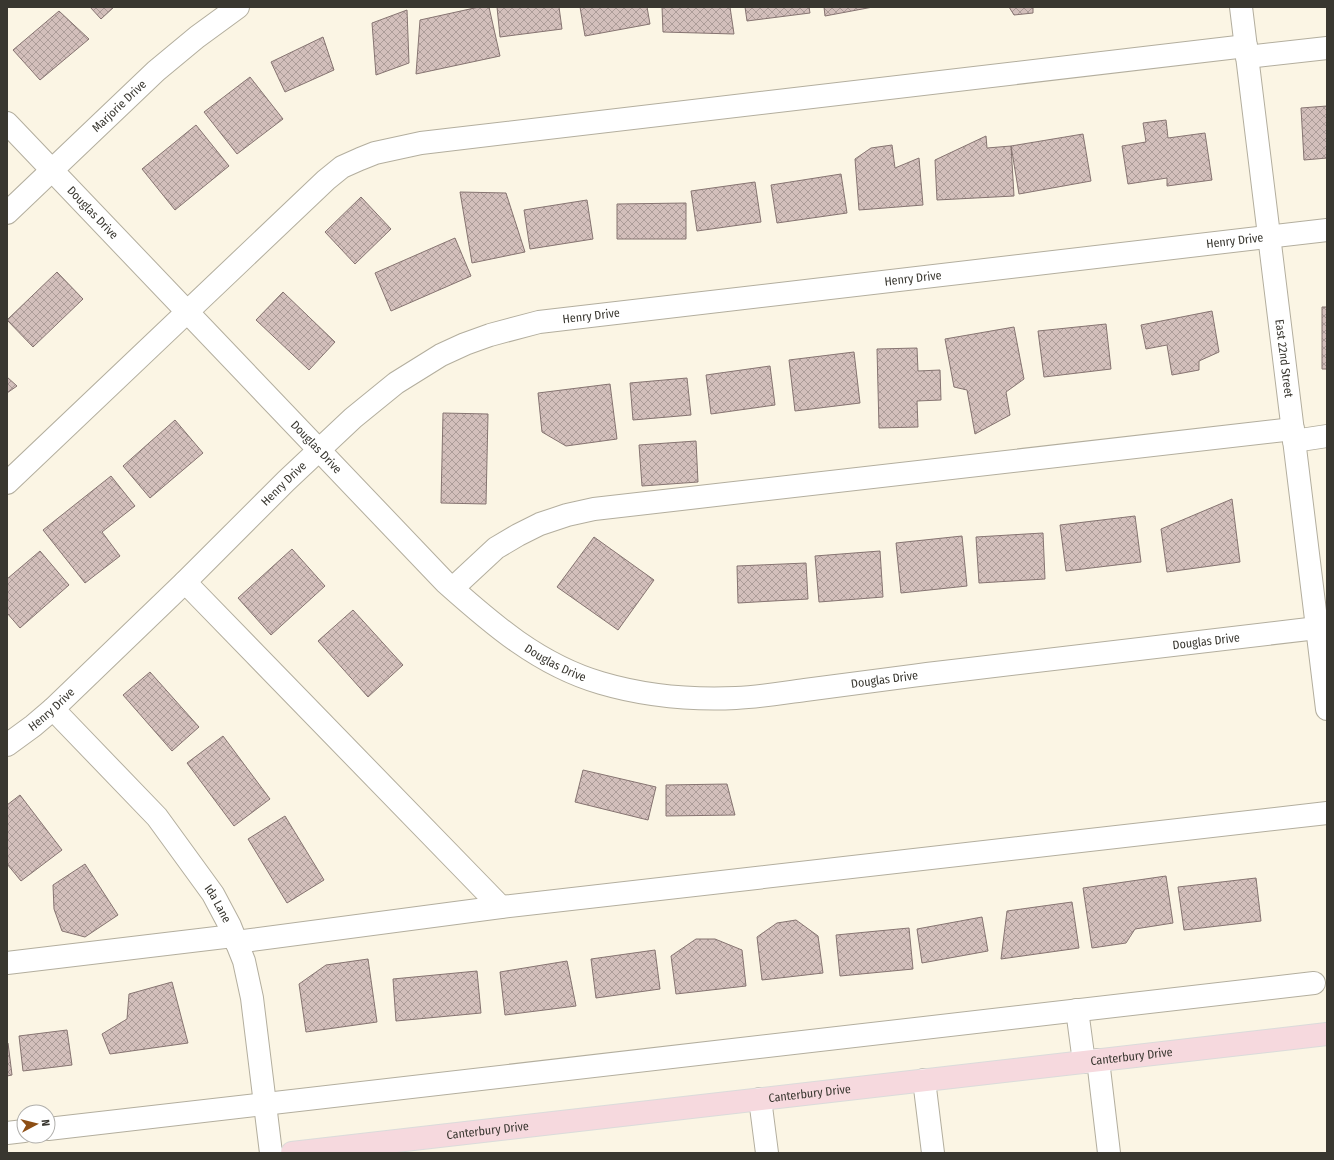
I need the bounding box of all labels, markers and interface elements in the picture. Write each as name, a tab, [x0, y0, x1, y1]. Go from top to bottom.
street label: Marjorie Drive	[89, 77, 149, 135]
street label: Douglas Drive	[64, 183, 121, 242]
street label: Henry Drive	[1205, 230, 1264, 251]
street label: Henry Drive	[884, 268, 942, 289]
street label: Henry Drive	[562, 306, 620, 326]
street label: East 22nd Street	[1272, 318, 1296, 398]
street label: Douglas Drive	[288, 418, 345, 476]
street label: Henry Drive	[258, 459, 309, 509]
street label: Douglas Drive	[1172, 630, 1241, 652]
street label: Douglas Drive	[522, 641, 588, 685]
street label: Douglas Drive	[850, 668, 919, 691]
street label: Henry Drive	[26, 685, 78, 734]
street label: Ida Lane	[201, 882, 234, 925]
street label: Canterbury Drive	[1090, 1045, 1173, 1068]
street label: Canterbury Drive	[768, 1082, 851, 1105]
north arrow	[16, 1104, 56, 1144]
text: N	[39, 1119, 52, 1127]
street label: Canterbury Drive	[446, 1119, 530, 1142]

